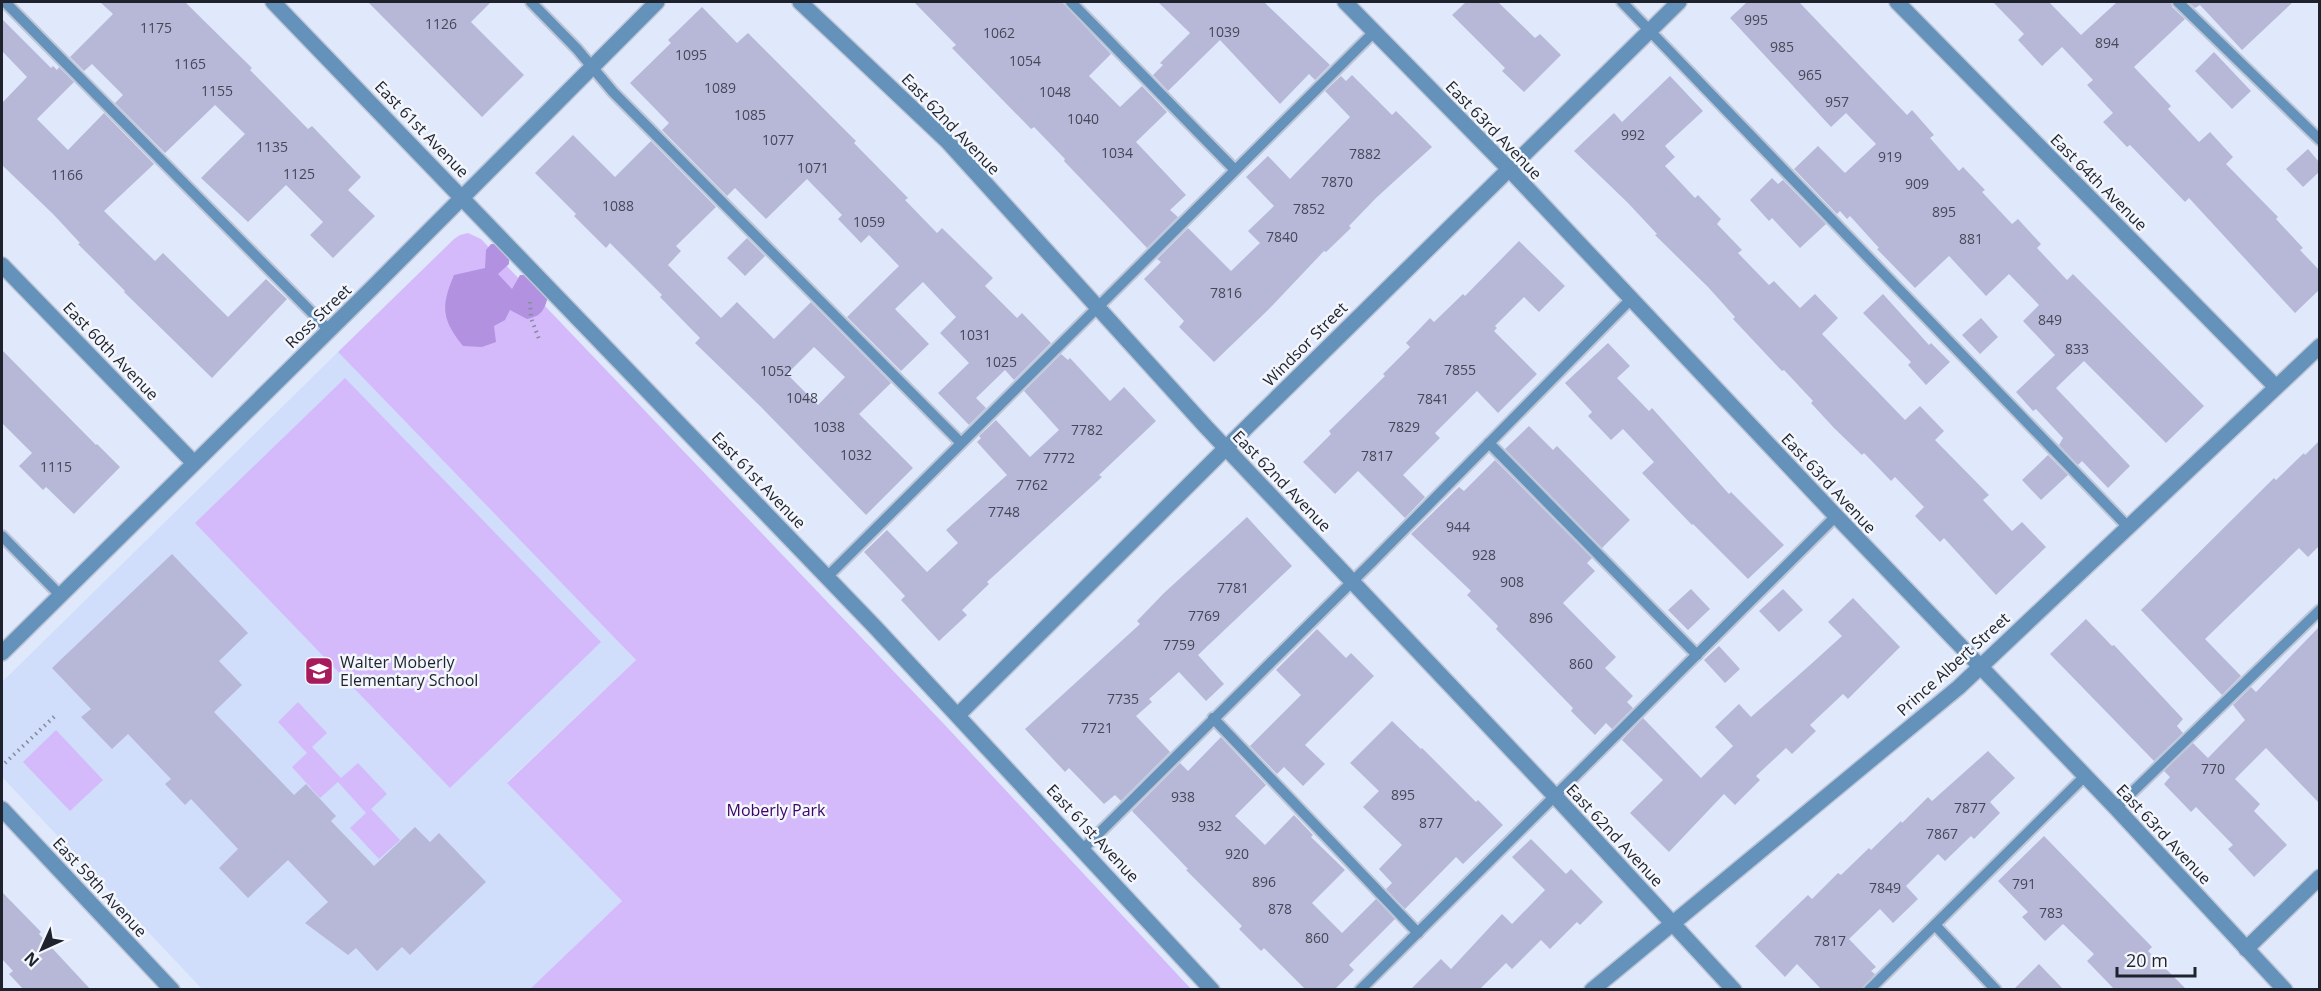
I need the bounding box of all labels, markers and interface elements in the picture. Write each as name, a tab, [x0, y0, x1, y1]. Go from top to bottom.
house number: 995	[1744, 10, 1768, 29]
house number: 1126	[425, 14, 457, 33]
house number: 1175	[140, 18, 172, 37]
house number: 1039	[1208, 22, 1240, 41]
house number: 1062	[983, 23, 1015, 42]
house number: 894	[2095, 33, 2119, 52]
house number: 985	[1770, 37, 1794, 56]
house number: 1095	[675, 45, 707, 64]
house number: 1054	[1009, 51, 1041, 70]
house number: 1165	[174, 54, 206, 73]
house number: 965	[1798, 65, 1822, 84]
street label: East 62nd Avenue	[897, 69, 1005, 179]
street label: East 61st Avenue	[370, 76, 474, 182]
street label: East 63rd Avenue	[1441, 76, 1547, 184]
house number: 1089	[704, 78, 736, 97]
house number: 1155	[201, 81, 233, 100]
house number: 1048	[1039, 82, 1071, 101]
house number: 957	[1825, 92, 1849, 111]
house number: 1085	[734, 105, 766, 124]
house number: 1040	[1067, 109, 1099, 128]
house number: 992	[1621, 125, 1645, 144]
street label: East 64th Avenue	[2046, 129, 2152, 235]
house number: 1077	[762, 130, 794, 149]
house number: 1135	[256, 137, 288, 156]
house number: 1034	[1101, 143, 1133, 162]
house number: 7882	[1349, 144, 1381, 163]
house number: 919	[1878, 147, 1902, 166]
house number: 1071	[797, 158, 829, 177]
house number: 1125	[283, 164, 315, 183]
house number: 1166	[51, 165, 83, 184]
house number: 7870	[1321, 172, 1353, 191]
house number: 909	[1905, 174, 1929, 193]
house number: 1088	[602, 196, 634, 215]
house number: 7852	[1293, 199, 1325, 218]
house number: 895	[1932, 202, 1956, 221]
house number: 1059	[853, 212, 885, 231]
house number: 7840	[1266, 227, 1298, 246]
house number: 881	[1959, 229, 1983, 248]
street label: Ross Street	[280, 279, 356, 353]
house number: 7816	[1210, 283, 1242, 302]
street label: East 60th Avenue	[58, 297, 164, 405]
street label: Windsor Street	[1258, 297, 1352, 391]
house number: 849	[2038, 310, 2062, 329]
house number: 1031	[959, 325, 991, 344]
house number: 833	[2065, 339, 2089, 358]
house number: 1025	[985, 352, 1017, 371]
house number: 7855	[1444, 360, 1476, 379]
house number: 1052	[760, 361, 792, 380]
house number: 1048	[786, 388, 818, 407]
house number: 7841	[1417, 389, 1449, 408]
house number: 1038	[813, 417, 845, 436]
house number: 7829	[1388, 417, 1420, 436]
house number: 7782	[1071, 420, 1103, 439]
street label: East 62nd Avenue	[1228, 426, 1336, 536]
street label: East 61st Avenue	[707, 427, 811, 533]
street label: East 63rd Avenue	[1777, 428, 1881, 538]
house number: 1032	[840, 445, 872, 464]
house number: 7817	[1361, 446, 1393, 465]
house number: 7772	[1043, 448, 1075, 467]
house number: 1115	[40, 457, 72, 476]
house number: 7762	[1016, 475, 1048, 494]
house number: 7748	[988, 502, 1020, 521]
house number: 944	[1446, 517, 1470, 536]
house number: 928	[1472, 545, 1496, 564]
house number: 908	[1500, 572, 1524, 591]
house number: 7781	[1217, 578, 1249, 597]
house number: 7769	[1188, 606, 1220, 625]
street label: Prince Albert Street	[1892, 607, 2014, 721]
house number: 896	[1529, 608, 1553, 627]
house number: 7759	[1163, 635, 1195, 654]
place label: Walter Moberly Elementary School	[340, 651, 478, 691]
house number: 860	[1569, 654, 1593, 673]
school or university icon: Walter Moberly Elementary School	[303, 655, 335, 687]
house number: 7735	[1107, 689, 1139, 708]
house number: 7721	[1081, 718, 1113, 737]
house number: 770	[2201, 759, 2225, 778]
street label: East 61st Avenue	[1042, 779, 1144, 887]
street label: East 62nd Avenue	[1562, 779, 1668, 891]
street label: East 63rd Avenue	[2112, 779, 2216, 889]
house number: 895	[1391, 785, 1415, 804]
house number: 938	[1171, 787, 1195, 806]
house number: 7877	[1954, 798, 1986, 817]
park label: Moberly Park	[727, 799, 826, 821]
house number: 877	[1419, 813, 1443, 832]
house number: 932	[1198, 816, 1222, 835]
house number: 7867	[1926, 824, 1958, 843]
street label: East 59th Avenue	[48, 832, 152, 942]
house number: 920	[1225, 844, 1249, 863]
house number: 896	[1252, 872, 1276, 891]
house number: 791	[2012, 874, 2036, 893]
house number: 7849	[1869, 878, 1901, 897]
house number: 878	[1268, 899, 1292, 918]
house number: 783	[2039, 903, 2063, 922]
north arrow	[12, 919, 72, 979]
house number: 860	[1305, 928, 1329, 947]
house number: 7817	[1814, 931, 1846, 950]
scale bar	[2117, 940, 2195, 978]
text: N	[19, 947, 44, 972]
text: 20 m	[2126, 948, 2168, 972]

